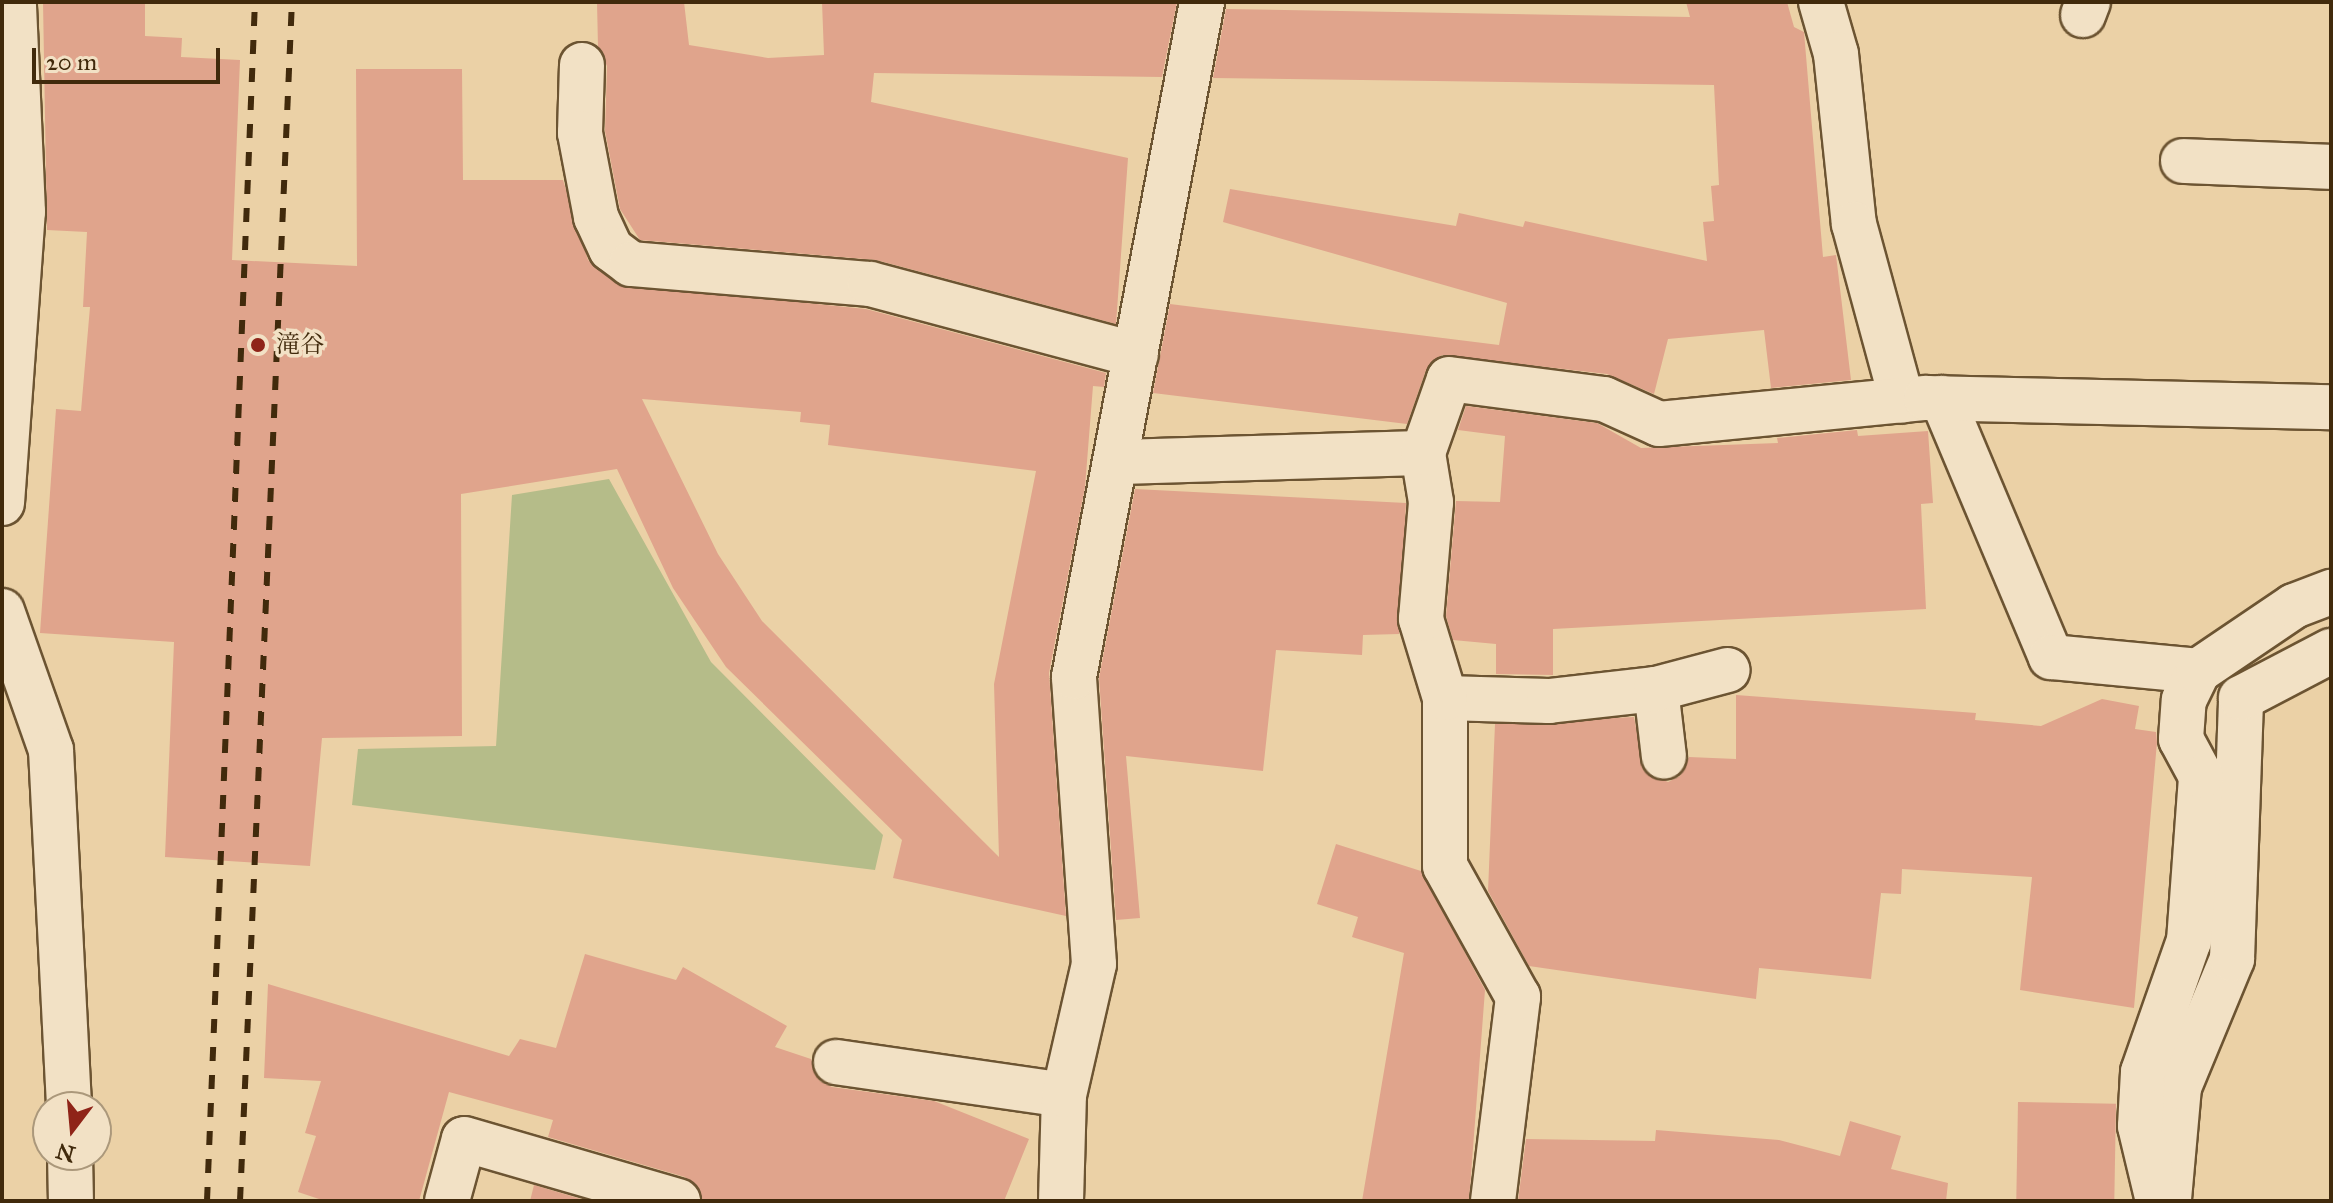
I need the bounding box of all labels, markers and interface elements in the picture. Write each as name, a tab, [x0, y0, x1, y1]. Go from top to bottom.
scale bar	[36, 32, 224, 82]
text: 20 m	[46, 47, 97, 77]
place label: 滝谷	[276, 331, 324, 359]
marker: 滝谷	[247, 334, 269, 356]
north arrow	[32, 1091, 112, 1171]
text: N	[53, 1137, 79, 1168]

